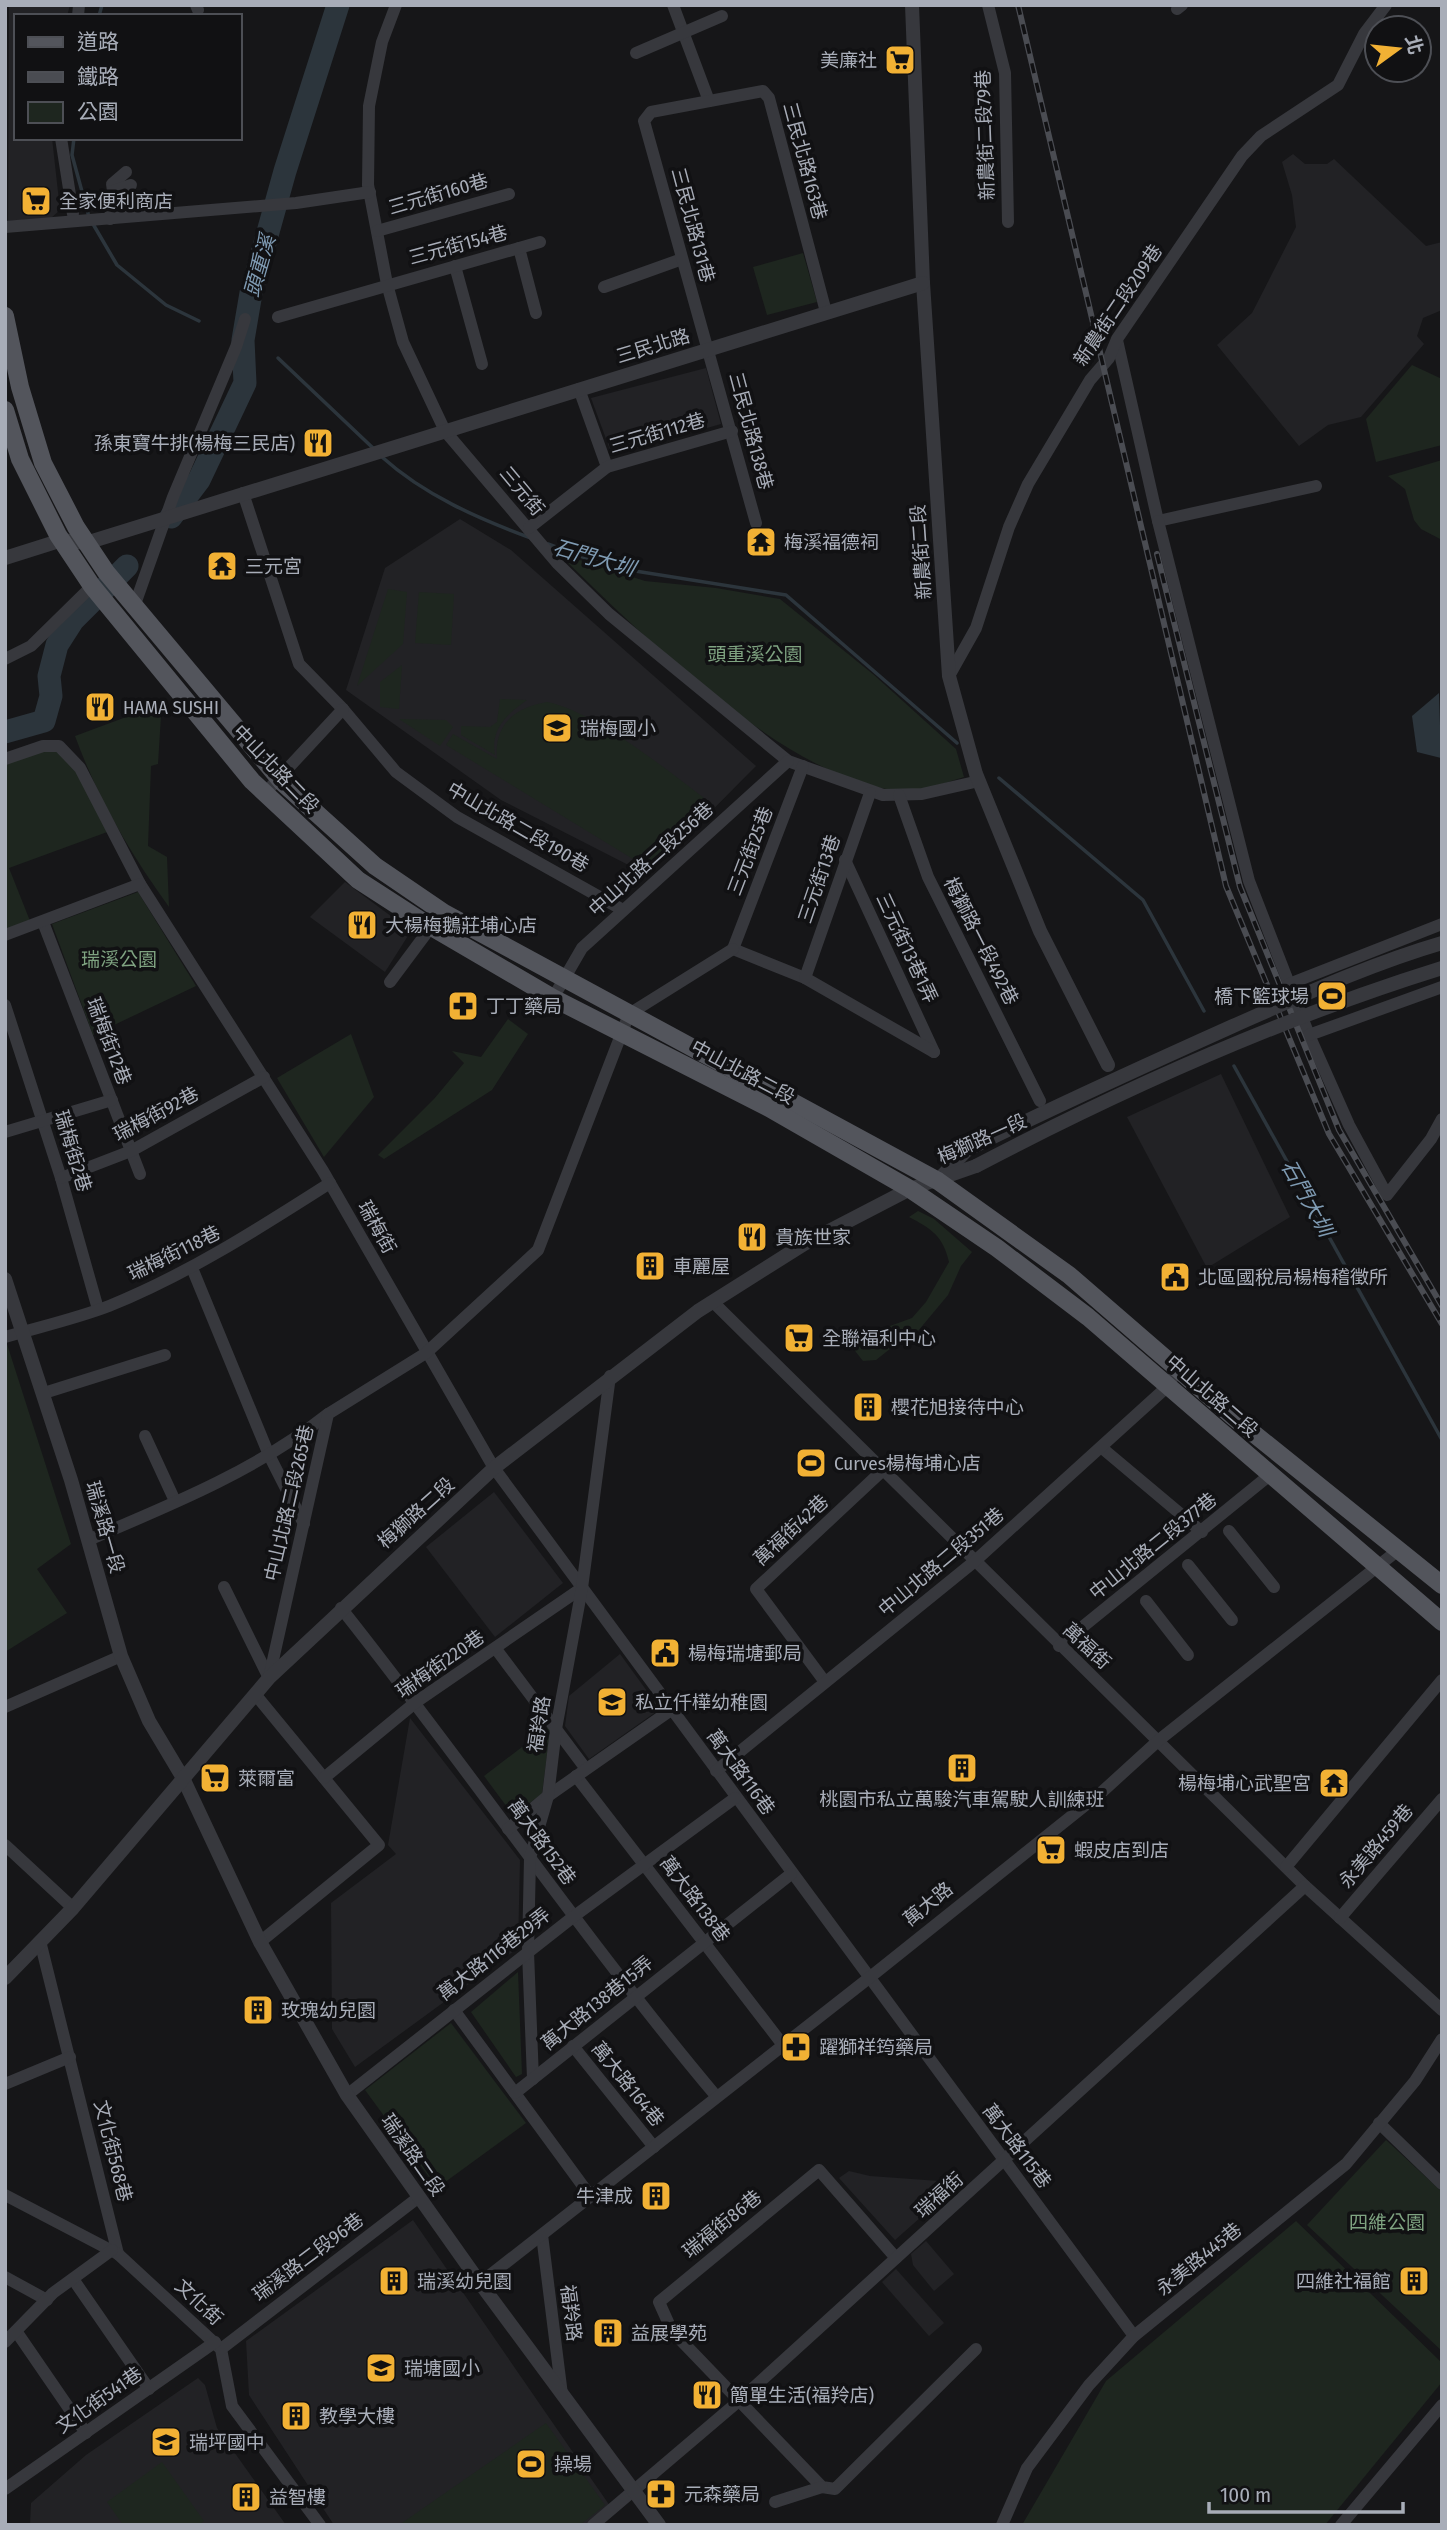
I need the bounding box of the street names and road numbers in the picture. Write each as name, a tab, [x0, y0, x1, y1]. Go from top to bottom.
street label: 新農街二段79巷	[971, 69, 999, 201]
street label: 三民北路163巷	[778, 100, 832, 222]
street label: 三民北路131巷	[667, 165, 719, 285]
street label: 三元街160巷	[385, 169, 491, 219]
street label: 三元街154巷	[406, 221, 510, 269]
street label: 新農街二段209巷	[1069, 240, 1167, 370]
street label: 三民北路	[613, 324, 693, 368]
street label: 三民北路138巷	[724, 370, 778, 492]
street label: 三元街112巷	[606, 408, 708, 458]
street label: 三元街	[495, 462, 549, 520]
street label: 新農街二段	[906, 504, 936, 600]
street label: 中山北路二段	[228, 720, 324, 818]
street label: 中山北路二段190巷	[443, 777, 593, 877]
street label: 中山北路二段256巷	[584, 797, 718, 921]
street label: 三元街25巷	[723, 803, 777, 899]
street label: 三元街13巷	[793, 832, 845, 926]
street label: 梅獅路一段492巷	[939, 873, 1023, 1009]
street label: 三元街13巷1弄	[872, 889, 942, 1007]
street label: 瑞梅街12巷	[82, 994, 136, 1088]
street label: 中山北路二段	[687, 1035, 799, 1109]
street label: 瑞梅街92巷	[109, 1082, 203, 1146]
street label: 瑞梅街2巷	[50, 1107, 96, 1195]
street label: 梅獅路一段	[934, 1109, 1030, 1169]
street label: 瑞梅街	[353, 1196, 401, 1258]
street label: 瑞梅街118巷	[124, 1221, 224, 1285]
street label: 中山北路二段	[1161, 1350, 1263, 1442]
street label: 中山北路二段265巷	[260, 1423, 318, 1583]
street label: 梅獅路二段	[373, 1473, 459, 1553]
street label: 瑞溪路一段	[81, 1478, 129, 1576]
street label: 中山北路二段377巷	[1085, 1488, 1221, 1604]
street label: 萬福街42巷	[749, 1490, 833, 1570]
street label: 中山北路二段351巷	[874, 1503, 1008, 1621]
street label: 萬福街	[1058, 1618, 1116, 1674]
street label: 瑞梅街220巷	[391, 1625, 489, 1703]
street label: 福羚路	[523, 1694, 555, 1754]
street label: 萬大路116巷	[702, 1725, 780, 1819]
street label: 萬大路152巷	[503, 1795, 581, 1889]
street label: 永美路459巷	[1334, 1799, 1418, 1893]
street label: 萬大路138巷	[655, 1852, 735, 1946]
street label: 萬大路	[899, 1877, 957, 1931]
street label: 萬大路116巷29弄	[433, 1903, 555, 2005]
street label: 萬大路138巷15弄	[537, 1951, 657, 2055]
street label: 萬大路164巷	[587, 2037, 669, 2131]
street label: 文化街568巷	[89, 2098, 137, 2204]
street label: 萬大路115巷	[978, 2099, 1056, 2193]
street label: 瑞溪路二段	[376, 2109, 450, 2201]
street label: 瑞福街	[910, 2167, 968, 2223]
street label: 瑞福街86巷	[678, 2185, 766, 2263]
street label: 瑞溪路二段96巷	[248, 2208, 368, 2306]
street label: 永美路445巷	[1152, 2218, 1246, 2300]
street label: 文化街	[170, 2274, 228, 2330]
street label: 福羚路	[556, 2283, 586, 2343]
street label: 文化街541巷	[51, 2362, 147, 2438]

